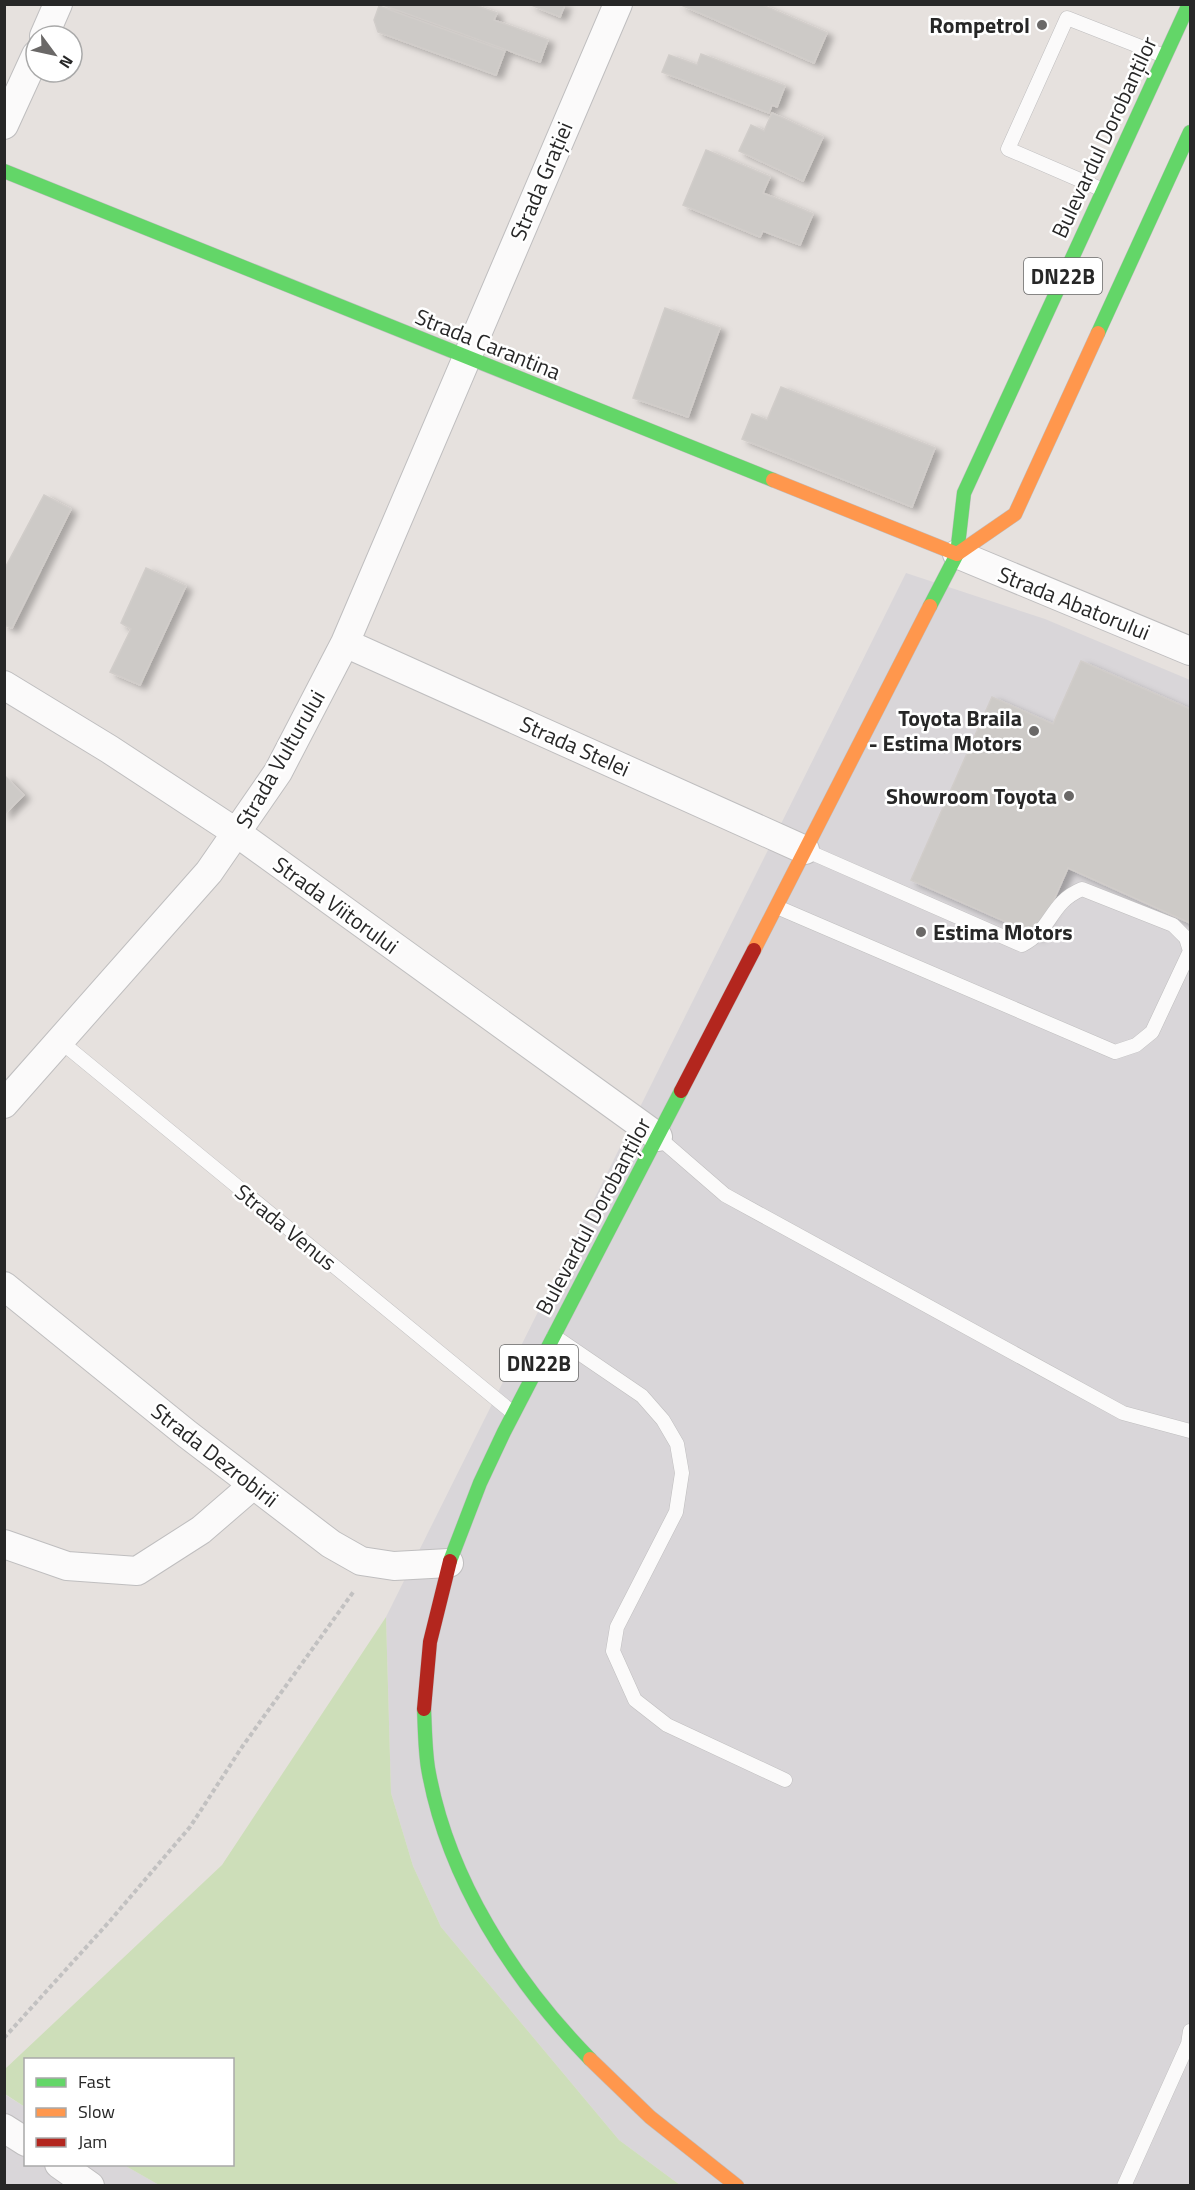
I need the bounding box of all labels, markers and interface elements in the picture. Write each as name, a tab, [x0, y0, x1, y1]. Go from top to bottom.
place label: Rompetrol	[929, 8, 1030, 42]
marker: Rompetrol	[1035, 18, 1049, 32]
north arrow	[24, 24, 84, 84]
street label: Bulevardul Dorobanților	[1042, 30, 1166, 244]
text: N	[53, 51, 80, 73]
street label: Strada Grației	[501, 116, 581, 246]
road number: DN22B	[1024, 258, 1102, 294]
street label: Strada Carantina	[410, 299, 566, 389]
street label: Strada Abatorului	[993, 557, 1155, 649]
street label: Strada Vulturului	[227, 683, 333, 835]
place label: Toyota Braila - Estima Motors	[869, 701, 1022, 760]
street label: Strada Stelei	[515, 707, 635, 785]
marker: Toyota Braila - Estima Motors	[1027, 724, 1041, 738]
place label: Showroom Toyota	[886, 779, 1057, 813]
marker: Showroom Toyota	[1062, 789, 1076, 803]
street label: Strada Viitorului	[266, 848, 406, 962]
place label: Estima Motors	[933, 915, 1073, 949]
marker: Estima Motors	[914, 925, 928, 939]
street label: Bulevardul Dorobanților	[527, 1111, 660, 1321]
street label: Strada Venus	[228, 1175, 344, 1279]
road number: DN22B	[500, 1345, 578, 1381]
street label: Strada Dezrobirii	[144, 1394, 286, 1516]
legend	[24, 2058, 234, 2166]
text: Fast	[78, 2068, 111, 2095]
text: Slow	[78, 2098, 115, 2125]
text: Jam	[78, 2128, 107, 2155]

